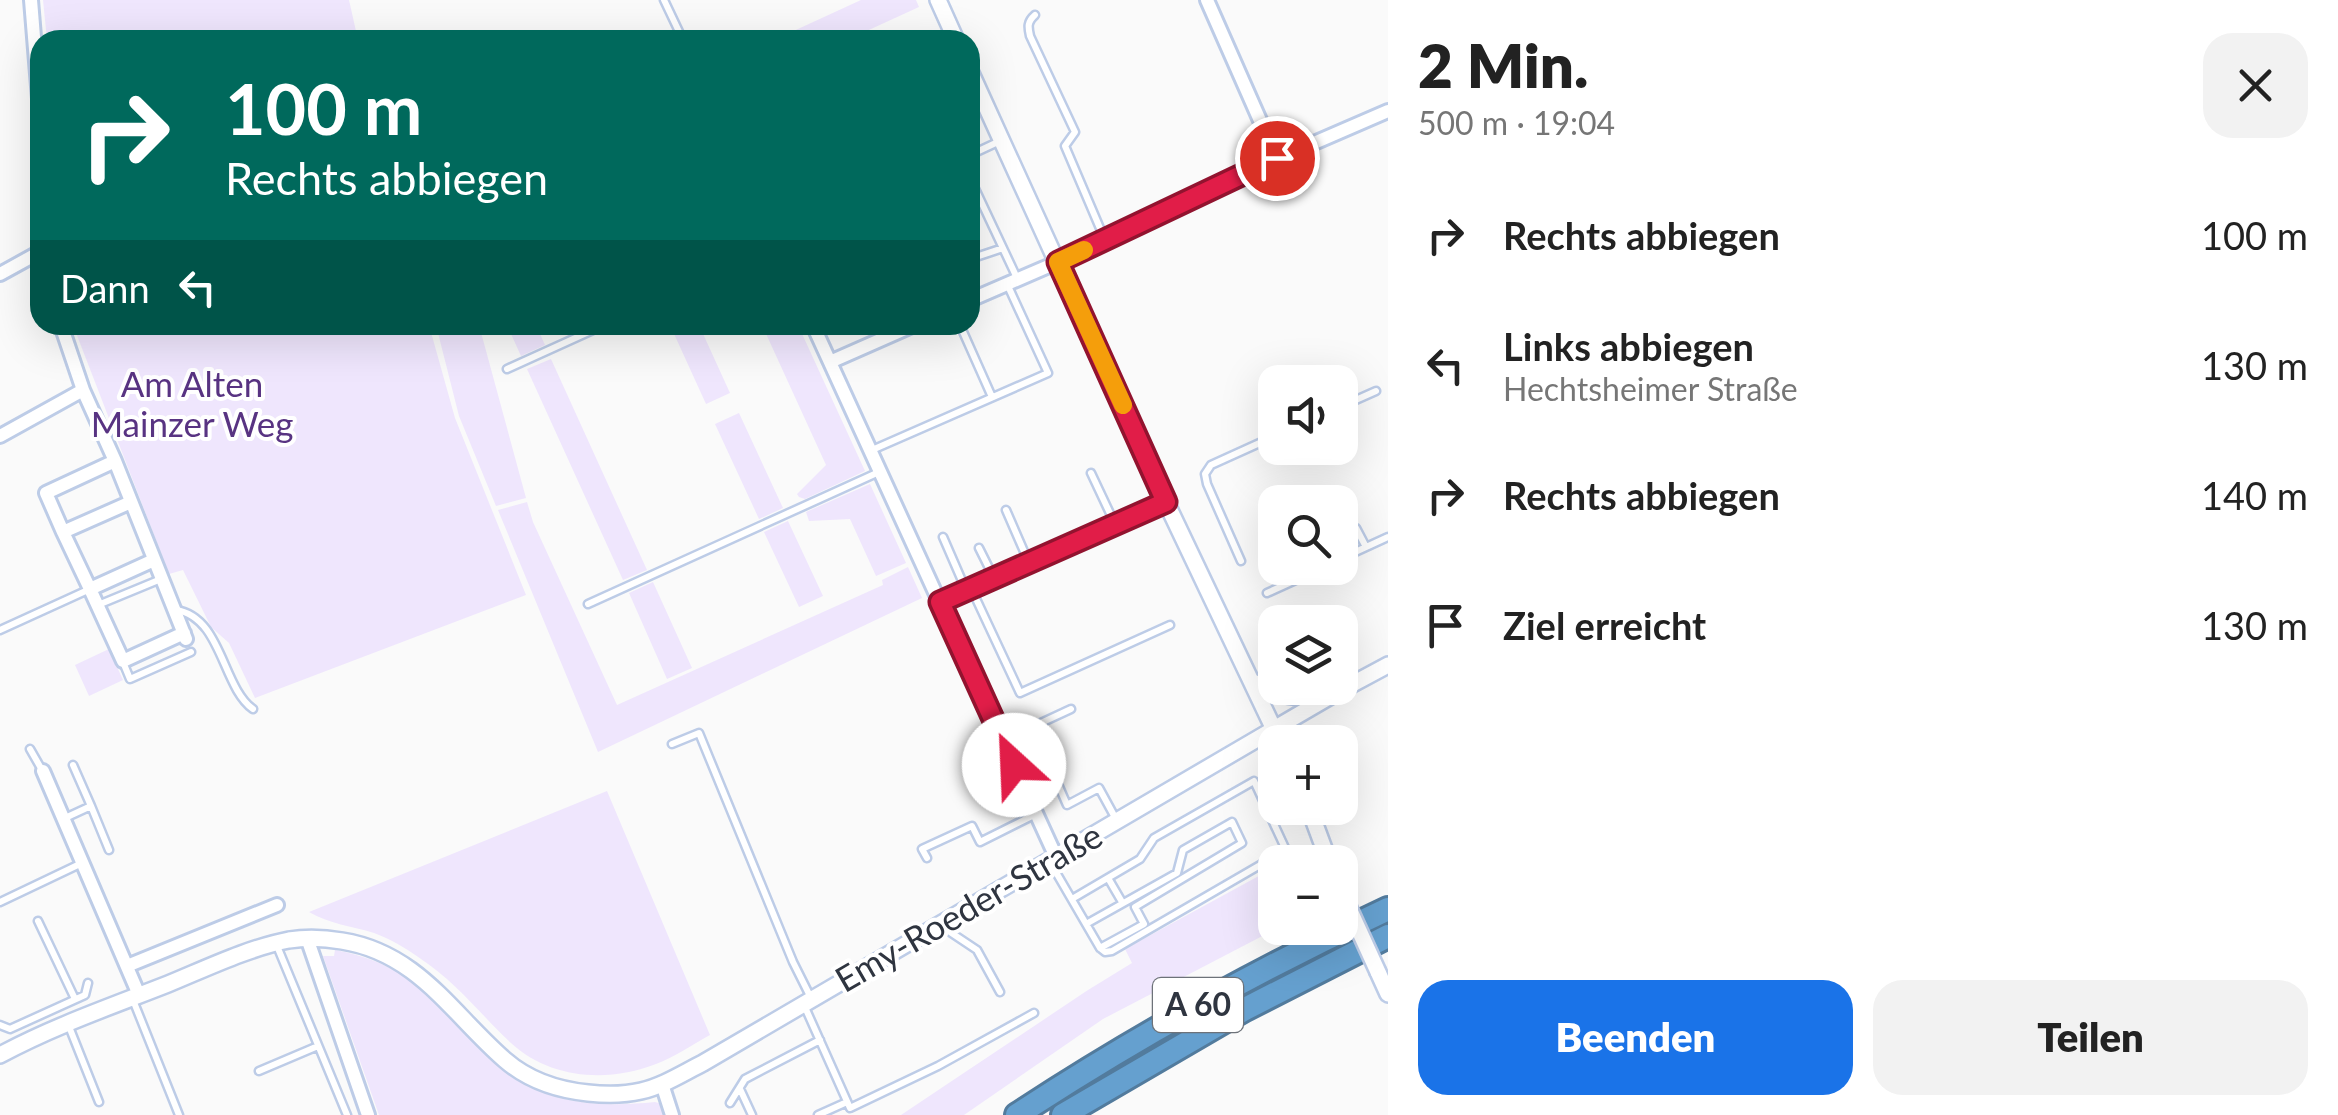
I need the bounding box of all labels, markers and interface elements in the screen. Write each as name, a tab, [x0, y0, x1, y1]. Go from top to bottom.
text: 2 Min.	[1418, 29, 1588, 101]
button: close	[2203, 33, 2308, 138]
text: 100 m	[225, 66, 422, 150]
icon: right	[60, 70, 190, 200]
text: 500 m · 19:04	[1418, 103, 1615, 142]
pin	[1235, 116, 1320, 201]
icon: arrive	[1250, 131, 1305, 186]
text: Rechts abbiegen	[225, 151, 548, 205]
icon: right	[1418, 208, 1473, 263]
text: Rechts abbiegen	[1503, 212, 1780, 258]
text: 100 m	[2201, 212, 2308, 258]
icon: left	[170, 260, 225, 315]
text: Dann	[60, 265, 150, 311]
text: Links abbiegen	[1503, 323, 1754, 369]
icon: left	[1418, 338, 1473, 393]
text: 130 m	[2201, 342, 2308, 388]
park label: Am Alten Mainzer Weg	[91, 362, 293, 444]
map controls	[1258, 365, 1358, 945]
button: sound	[1258, 365, 1358, 465]
text: Hechtsheimer Straße	[1503, 369, 1798, 408]
icon: right	[1418, 468, 1473, 523]
text: Rechts abbiegen	[1503, 472, 1780, 518]
text: 140 m	[2201, 472, 2308, 518]
button: search	[1258, 485, 1358, 585]
icon: arrive	[1418, 598, 1473, 653]
text: Ziel erreicht	[1503, 602, 1706, 648]
text: 130 m	[2201, 602, 2308, 648]
button: layers	[1258, 605, 1358, 705]
position arrow	[962, 713, 1066, 817]
button: +	[1258, 725, 1358, 825]
street label: Emy-Roeder-Straße	[827, 813, 1109, 1000]
button: −	[1258, 845, 1358, 945]
road number: A 60	[1153, 978, 1243, 1032]
button: Beenden	[1418, 980, 1853, 1095]
button: Teilen	[1873, 980, 2308, 1095]

